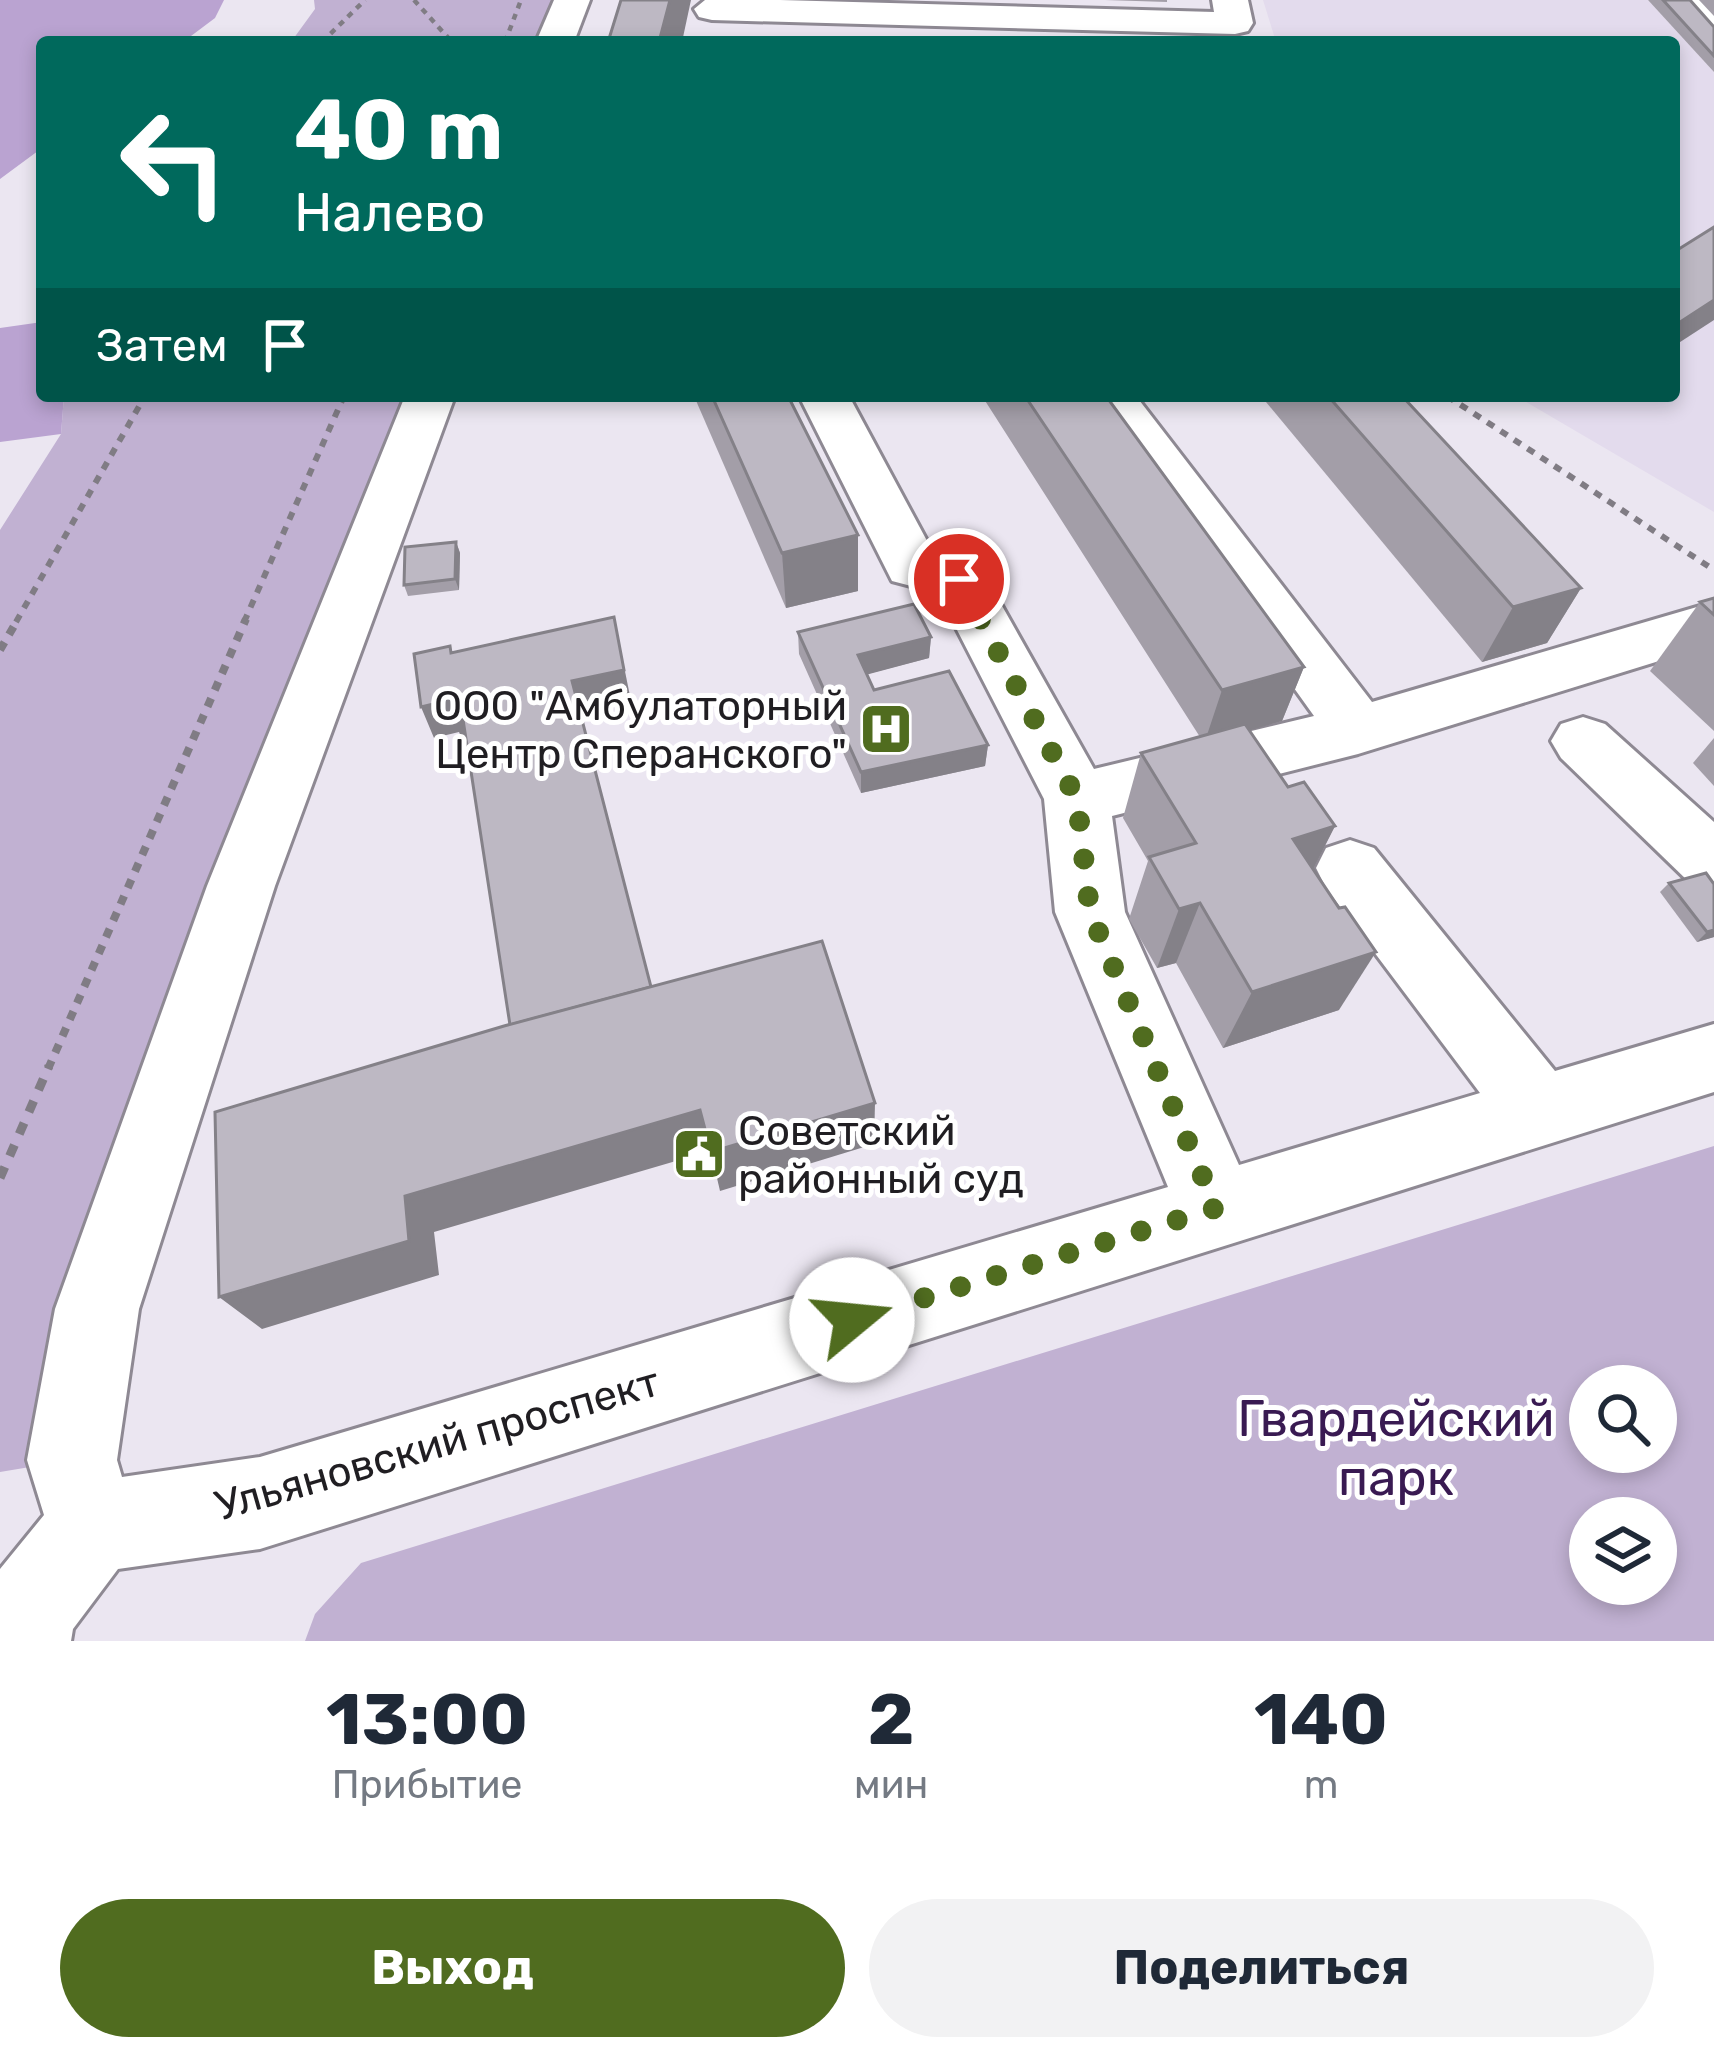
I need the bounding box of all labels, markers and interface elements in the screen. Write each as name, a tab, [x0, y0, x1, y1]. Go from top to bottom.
text: 40 m	[294, 80, 503, 180]
icon: left	[96, 84, 252, 240]
text: Налево	[294, 181, 485, 245]
icon: arrive	[252, 312, 318, 378]
text: Затем	[96, 319, 228, 372]
pin	[908, 528, 1010, 630]
icon: arrive	[926, 546, 992, 612]
place label: ООО "Амбулаторный Центр Сперанского"	[434, 681, 847, 779]
hospital icon: ООО "Амбулаторный Центр Сперанского"	[858, 701, 914, 757]
place label: Советский районный суд	[738, 1106, 1024, 1204]
public building icon: Советский районный суд	[671, 1126, 727, 1182]
position arrow	[789, 1257, 915, 1383]
street label: Ульяновский проспект	[209, 1357, 665, 1531]
map controls	[1569, 1365, 1677, 1605]
button: search	[1569, 1365, 1677, 1473]
park label: Гвардейский парк	[1237, 1388, 1555, 1508]
button: layers	[1569, 1497, 1677, 1605]
text: 13:00	[326, 1677, 528, 1762]
text: 2	[868, 1677, 915, 1762]
text: 140	[1254, 1677, 1388, 1762]
text: Прибытие	[332, 1762, 522, 1808]
text: мин	[854, 1762, 928, 1808]
text: m	[1304, 1762, 1338, 1808]
button: Выход	[60, 1899, 845, 2037]
button: Поделиться	[869, 1899, 1654, 2037]

